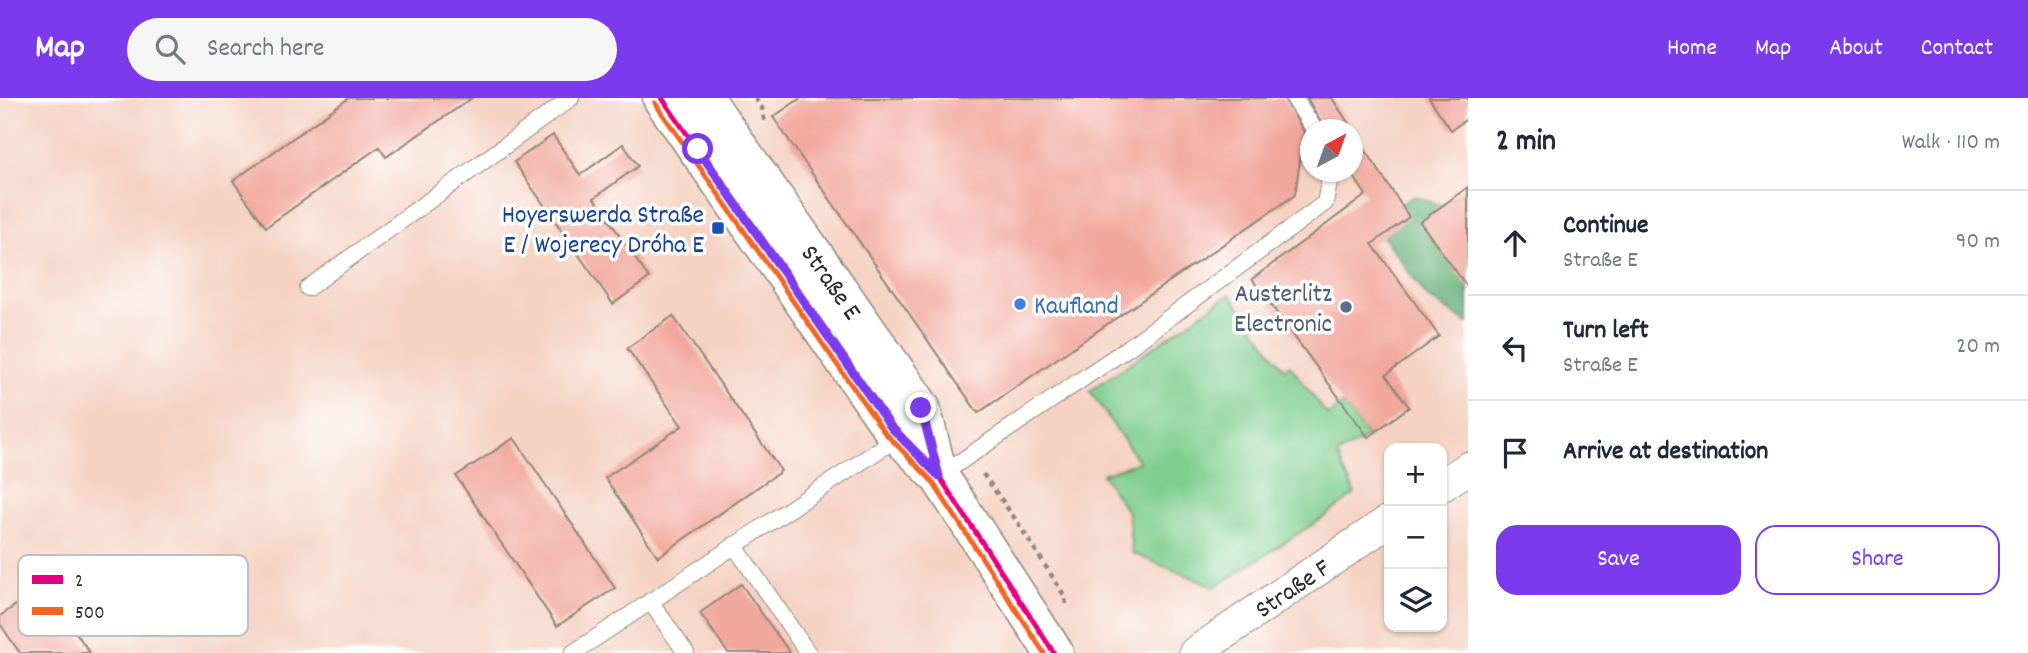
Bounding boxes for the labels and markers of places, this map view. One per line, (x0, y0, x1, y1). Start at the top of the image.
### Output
place label: Hoyerswerda Straße E / Wojerecy Dróha E (502, 198, 704, 265)
marker: Hoyerswerda Straße E / Wojerecy Dróha E (710, 220, 726, 236)
place label: Austerlitz Electronic (1234, 277, 1332, 344)
place label: Kaufland (1034, 289, 1119, 326)
marker: Kaufland (1012, 296, 1028, 312)
marker: Austerlitz Electronic (1338, 299, 1354, 315)

